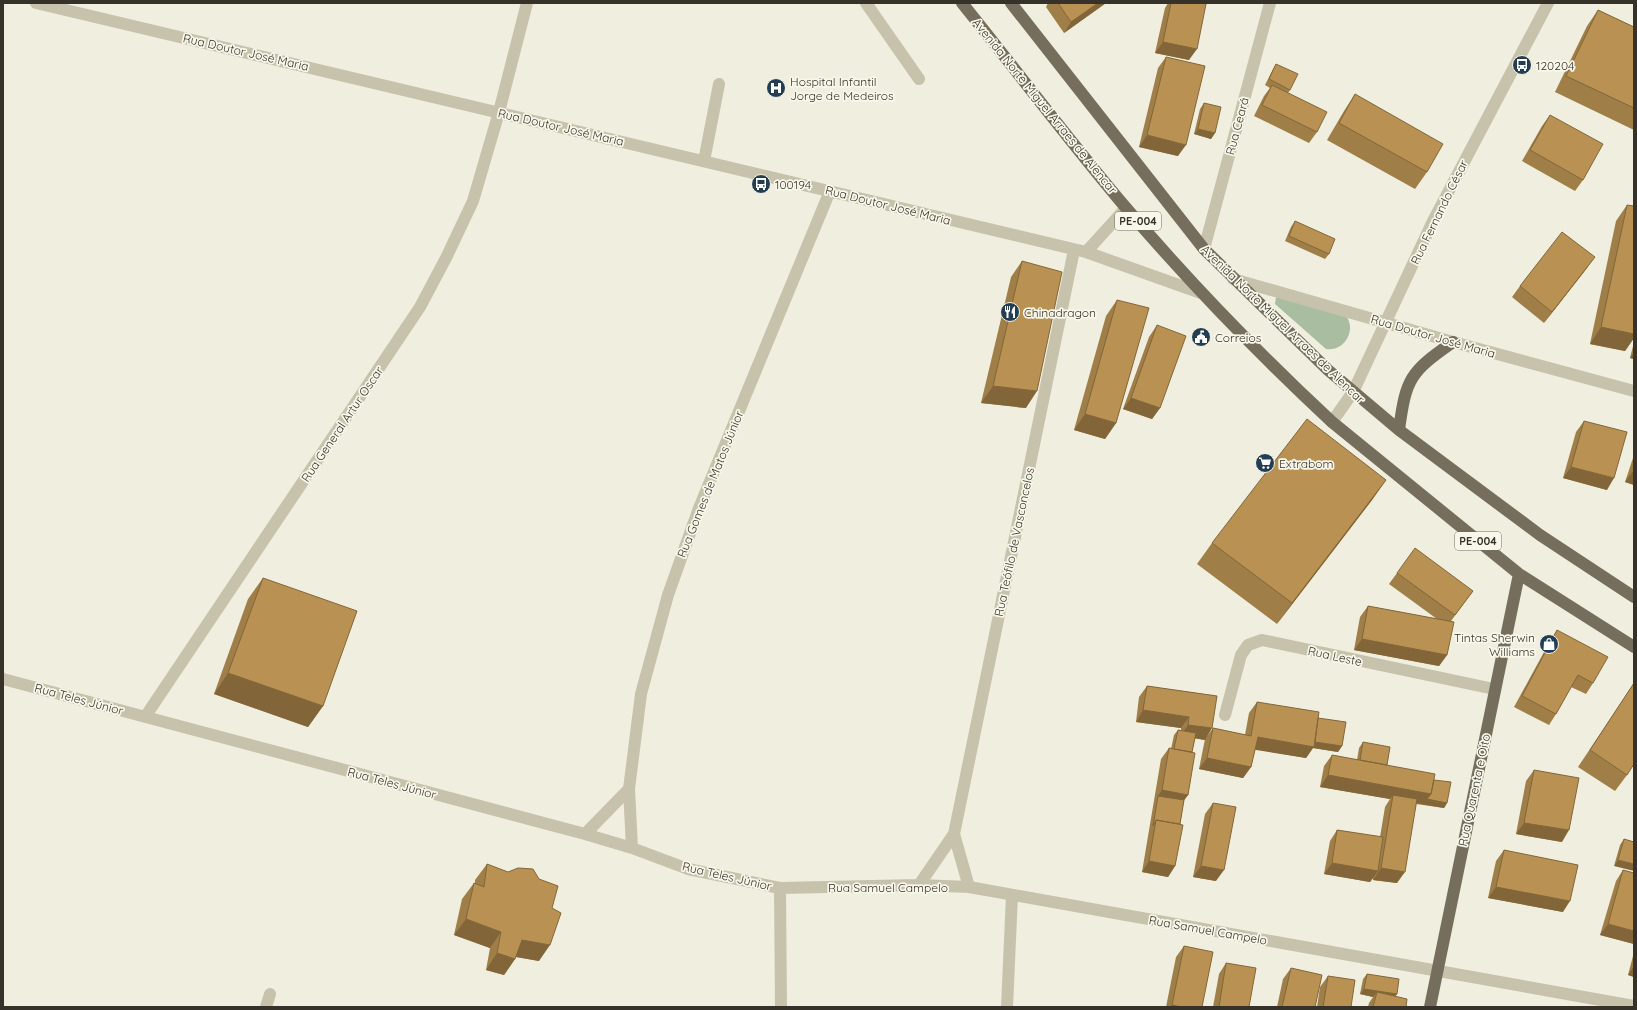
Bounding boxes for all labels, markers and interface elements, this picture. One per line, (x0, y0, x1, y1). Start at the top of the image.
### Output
street label: Avenida Norte Miguel Arraes de Alencar (970, 15, 1121, 197)
street label: Rua Doutor José Maria (182, 30, 310, 74)
bus stop icon: 120204 (1511, 54, 1533, 76)
place label: 120204 (1536, 58, 1574, 73)
place label: Hospital Infantil Jorge de Medeiros (790, 74, 894, 103)
hospital icon: Hospital Infantil Jorge de Medeiros (765, 77, 787, 99)
street label: Rua Ceará (1222, 96, 1252, 156)
street label: Rua Doutor José Maria (497, 105, 625, 149)
street label: Rua Fernando César (1407, 157, 1471, 267)
bus stop icon: 100194 (750, 173, 772, 195)
place label: 100194 (775, 177, 811, 192)
street label: Rua Doutor José Maria (824, 182, 952, 228)
road number: PE-004 (1115, 212, 1161, 230)
street label: Avenida Norte Miguel Arraes de Alencar (1198, 242, 1368, 407)
restaurant icon: Chinadragon (999, 301, 1021, 323)
place label: Chinadragon (1024, 305, 1096, 320)
street label: Rua Doutor José Maria (1369, 311, 1497, 361)
public building icon: Correios (1190, 326, 1212, 348)
place label: Correios (1215, 330, 1262, 345)
street label: Rua General Artur Oscar (298, 363, 386, 485)
street label: Rua Gomes de Matos Júnior (674, 408, 747, 560)
supermarket icon: Extrabom (1254, 452, 1276, 474)
place label: Extrabom (1279, 456, 1334, 471)
street label: Rua Teófilo de Vasconcelos (991, 466, 1037, 618)
road number: PE-004 (1455, 532, 1501, 550)
place label: Tintas Sherwin Williams (1454, 630, 1535, 659)
shop icon: Tintas Sherwin Williams (1538, 633, 1560, 655)
street label: Rua Leste (1307, 643, 1364, 669)
street label: Rua Teles Júnior (33, 680, 125, 718)
street label: Rua Quarenta e Oito (1455, 732, 1493, 848)
street label: Rua Teles Júnior (346, 764, 438, 802)
street label: Rua Teles Júnior (681, 858, 774, 894)
street label: Rua Samuel Campelo (828, 880, 948, 895)
street label: Rua Samuel Campelo (1148, 912, 1268, 948)

